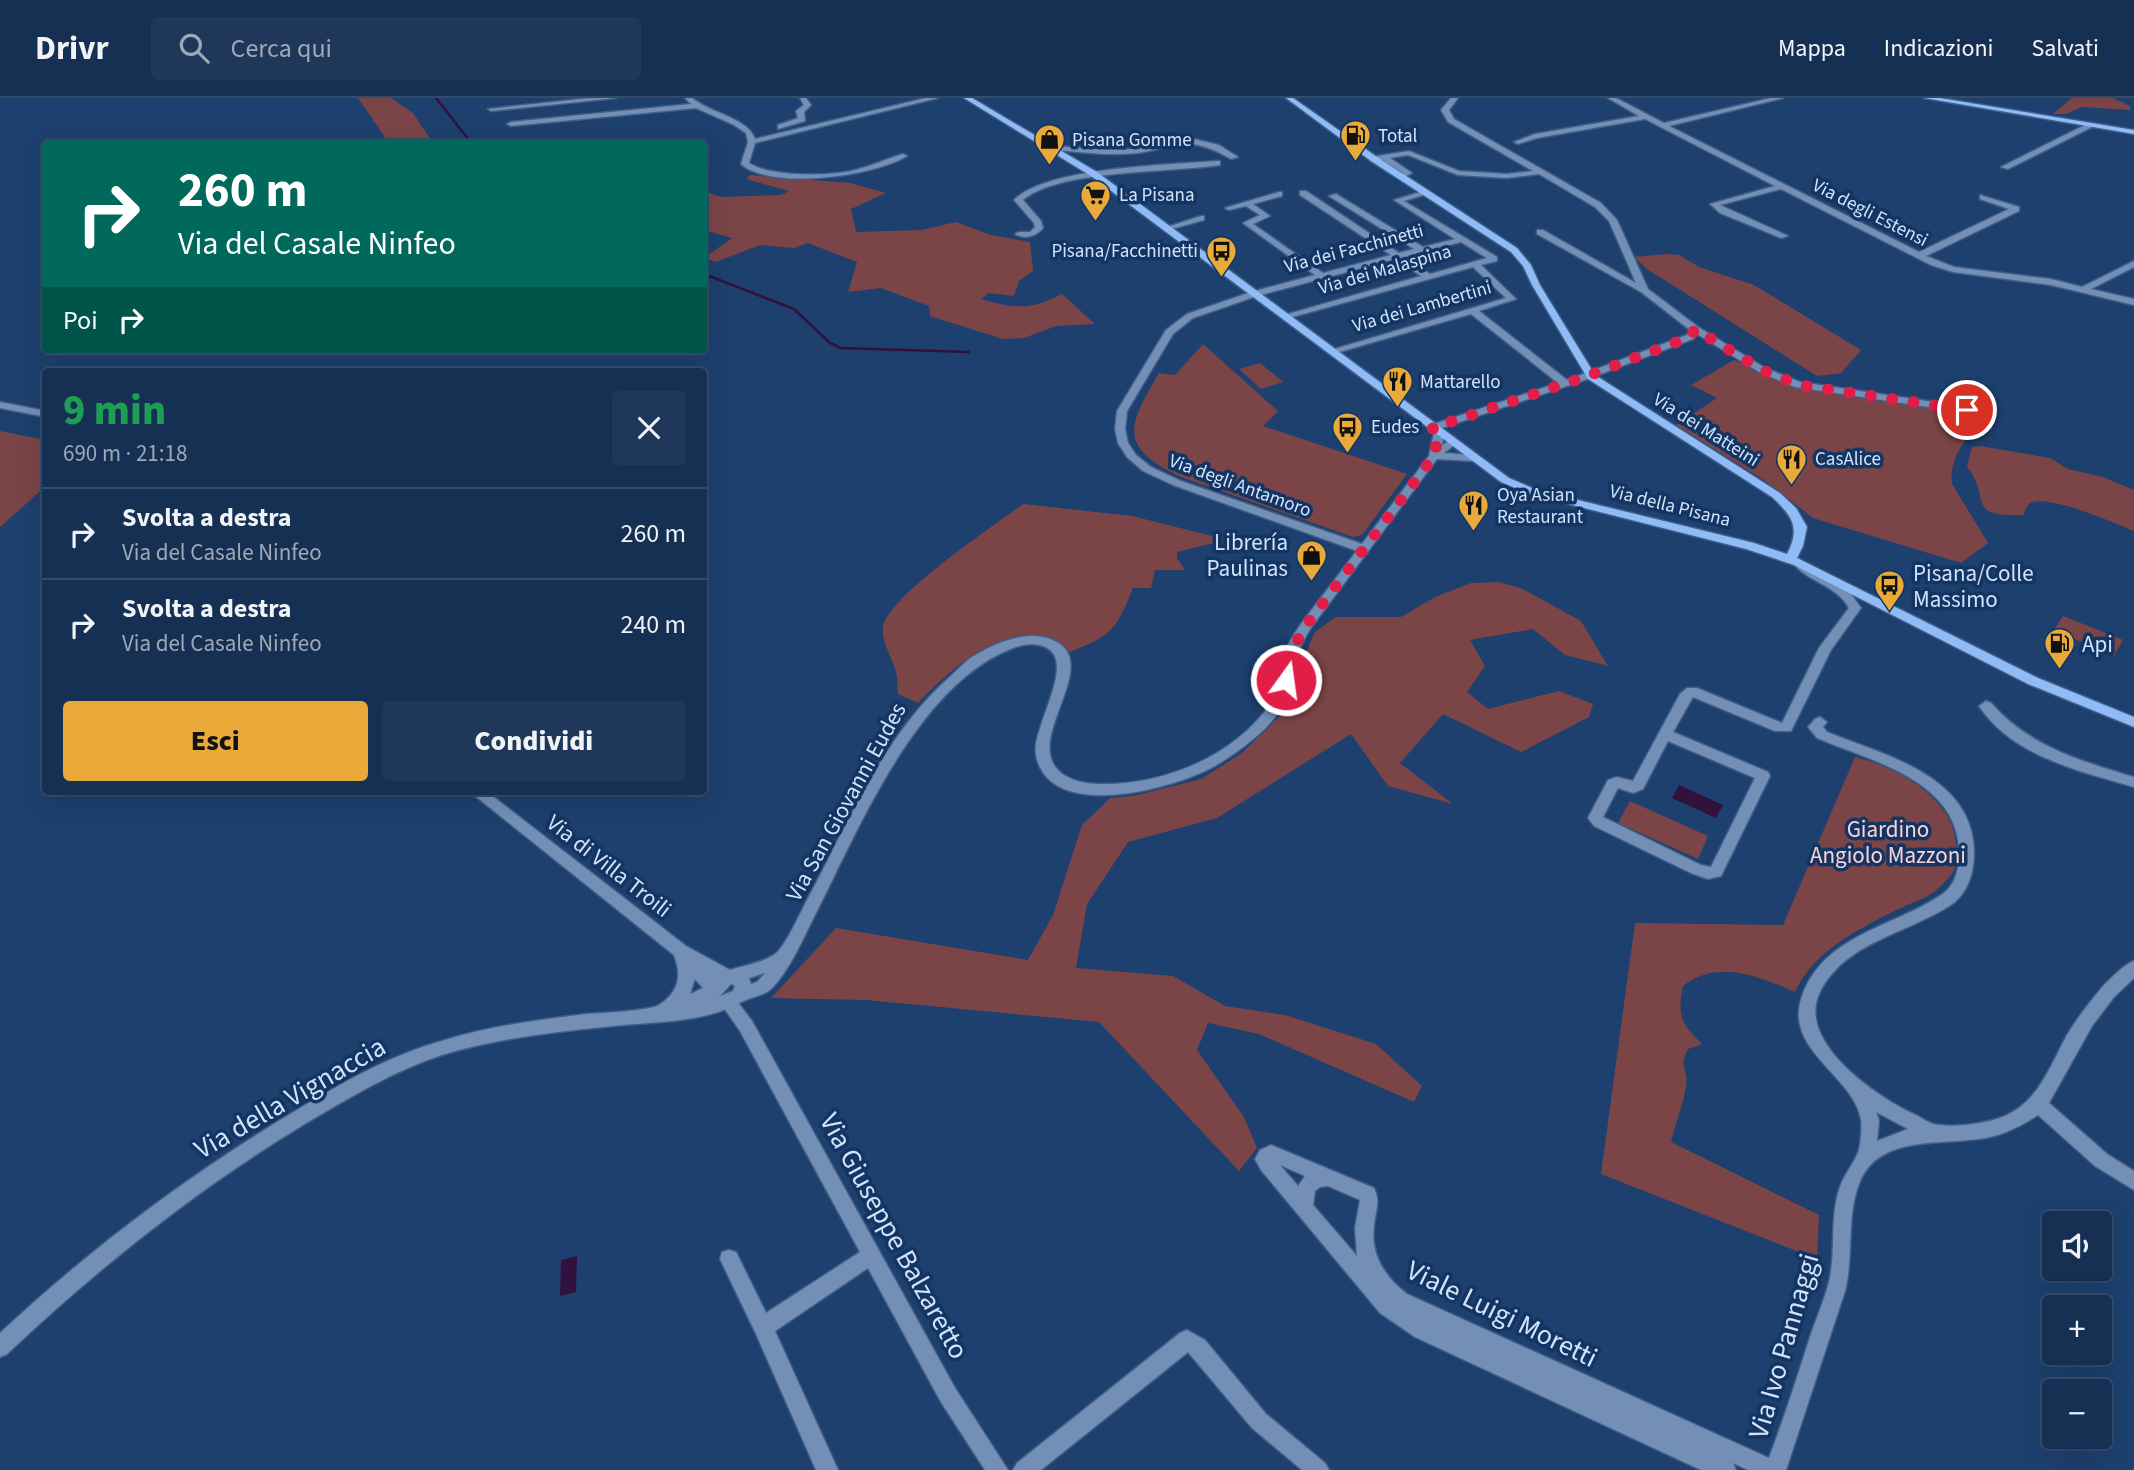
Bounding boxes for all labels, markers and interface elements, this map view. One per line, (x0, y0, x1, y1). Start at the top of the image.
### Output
search box (151, 17, 641, 80)
text: Drivr (35, 25, 109, 72)
icon: search (175, 29, 213, 67)
text: Cerca qui (231, 30, 332, 67)
text: Mappa (1778, 31, 1846, 66)
text: Indicazioni (1884, 31, 1993, 66)
text: Salvati (2031, 31, 2099, 66)
fuel station icon: Total (1338, 119, 1372, 163)
shop icon: Pisana Gomme (1032, 123, 1066, 167)
place label: Total (1378, 123, 1417, 150)
place label: Pisana Gomme (1072, 127, 1192, 154)
text: 260 m (178, 156, 307, 226)
icon: right (63, 168, 154, 259)
street label: Via degli Estensi (1807, 172, 1933, 254)
supermarket icon: La Pisana (1079, 178, 1113, 222)
place label: La Pisana (1119, 182, 1195, 209)
street label: Via dei Facchinetti (1281, 217, 1427, 281)
text: Via del Casale Ninfeo (178, 221, 456, 267)
bus stop icon: Pisana/Facchinetti (1204, 234, 1238, 278)
place label: Pisana/Facchinetti (1051, 238, 1198, 265)
street label: Via dei Malaspina (1315, 238, 1455, 302)
street label: Via dei Lambertini (1349, 274, 1495, 340)
icon: right (112, 301, 150, 339)
text: Poi (63, 302, 98, 339)
restaurant icon: Mattarello (1380, 365, 1414, 409)
place label: Mattarello (1420, 369, 1501, 396)
pin (1937, 380, 1997, 440)
text: 9 min (63, 381, 166, 441)
street label: Via dei Matteini (1648, 387, 1764, 473)
button: close (612, 391, 686, 465)
icon: arrive (1948, 391, 1986, 429)
bus stop icon: Eudes (1331, 410, 1365, 454)
place label: Eudes (1371, 414, 1419, 441)
text: 690 m · 21:18 (63, 437, 187, 470)
restaurant icon: CasAlice (1775, 442, 1809, 486)
place label: CasAlice (1815, 446, 1881, 473)
street label: Via degli Antamoro (1165, 448, 1315, 524)
street label: Via della Pisana (1607, 478, 1733, 534)
place label: Oya Asian Restaurant (1497, 482, 1584, 531)
restaurant icon: Oya Asian Restaurant (1457, 489, 1491, 533)
text: Svolta a destra (122, 499, 292, 536)
icon: right (63, 515, 101, 553)
text: 260 m (620, 515, 686, 552)
place label: Librería Paulinas (1207, 526, 1288, 585)
text: Via del Casale Ninfeo (122, 536, 322, 569)
shop icon: Librería Paulinas (1294, 538, 1328, 582)
place label: Pisana/Colle Massimo (1913, 557, 2034, 616)
bus stop icon: Pisana/Colle Massimo (1873, 569, 1907, 613)
text: Svolta a destra (122, 590, 292, 627)
icon: right (63, 606, 101, 644)
text: 240 m (620, 606, 686, 643)
text: Via del Casale Ninfeo (122, 627, 322, 660)
fuel station icon: Api (2042, 627, 2076, 671)
place label: Api (2082, 628, 2113, 661)
position arrow (1249, 643, 1323, 717)
street label: Via San Giovanni Eudes (778, 697, 914, 907)
button: Esci (63, 701, 368, 781)
button: Condividi (382, 701, 686, 781)
street label: Via di Villa Troili (539, 807, 679, 925)
park label: Giardino Angiolo Mazzoni (1810, 813, 1966, 872)
street label: Via della Vignaccia (187, 1027, 393, 1169)
street label: Via Giuseppe Balzaretto (810, 1106, 978, 1366)
map controls (2042, 1211, 2112, 1449)
button: sound (2042, 1211, 2112, 1281)
street label: Via Ivo Pannaggi (1738, 1249, 1830, 1443)
street label: Viale Luigi Moretti (1400, 1250, 1604, 1378)
button: + (2042, 1295, 2112, 1365)
button: − (2042, 1379, 2112, 1449)

